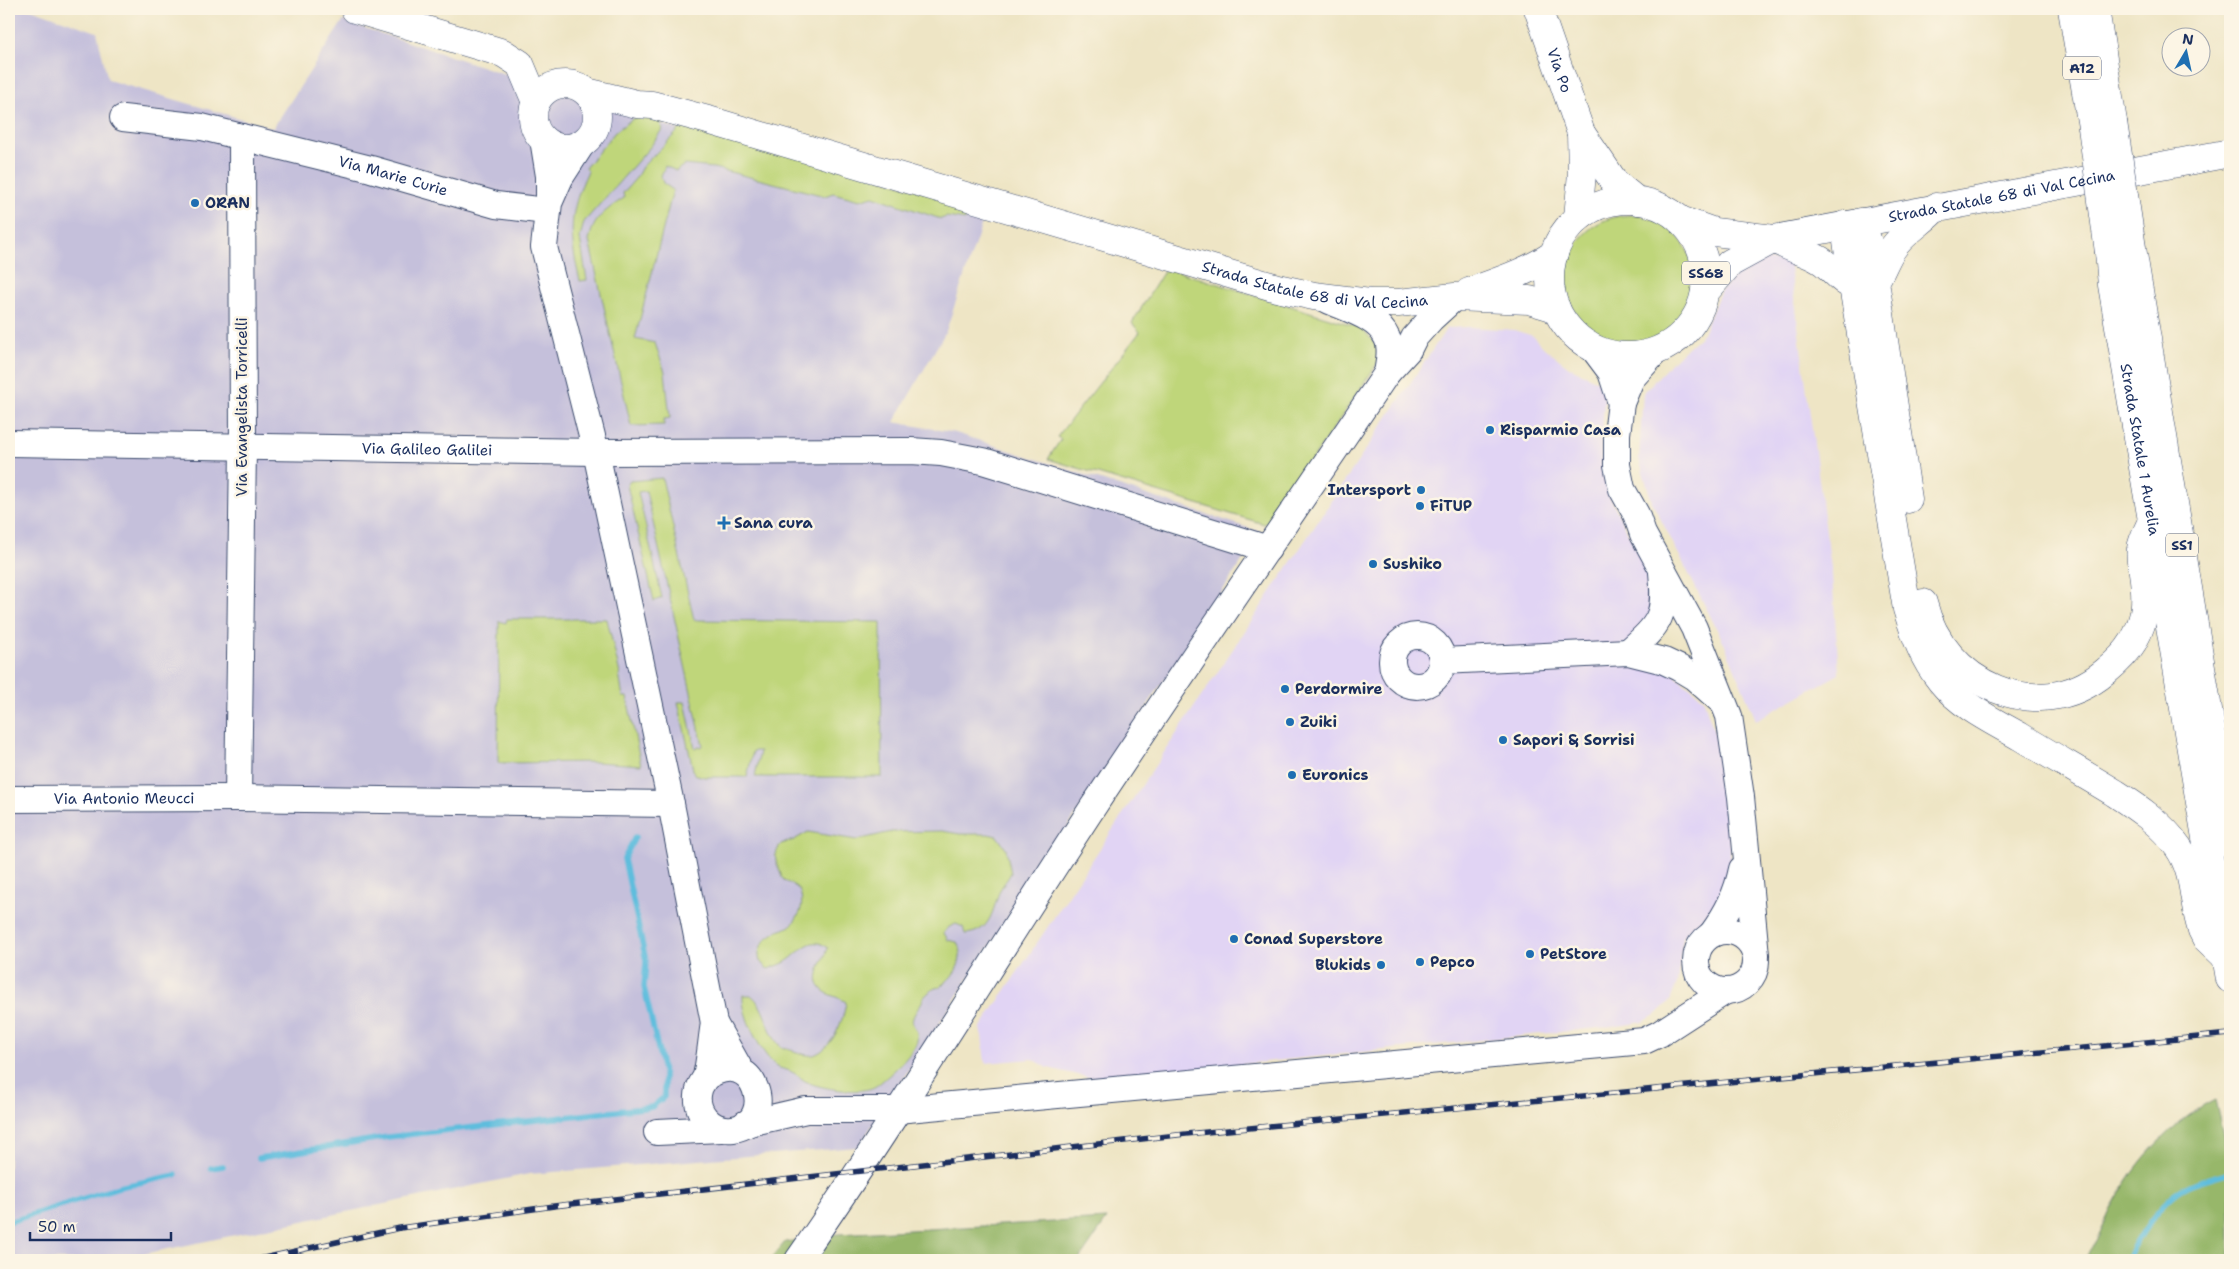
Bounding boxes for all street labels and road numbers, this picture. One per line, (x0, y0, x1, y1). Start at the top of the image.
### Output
street label: Via Po (1542, 45, 1576, 95)
road number: A12 (2063, 56, 2101, 80)
street label: Via Marie Curie (336, 151, 450, 201)
street label: Strada Statale 68 di Val Cecina (1887, 165, 2117, 227)
street label: Strada Statale 68 di Val Cecina (1200, 256, 1430, 313)
road number: SS68 (1682, 262, 1730, 284)
street label: Via Evangelista Torricelli (232, 317, 252, 497)
street label: Strada Statale 1 Aurelia (2116, 362, 2165, 538)
street label: Via Galileo Galilei (361, 438, 493, 460)
road number: SS1 (2166, 534, 2198, 556)
street label: Via Antonio Meucci (54, 788, 194, 809)

